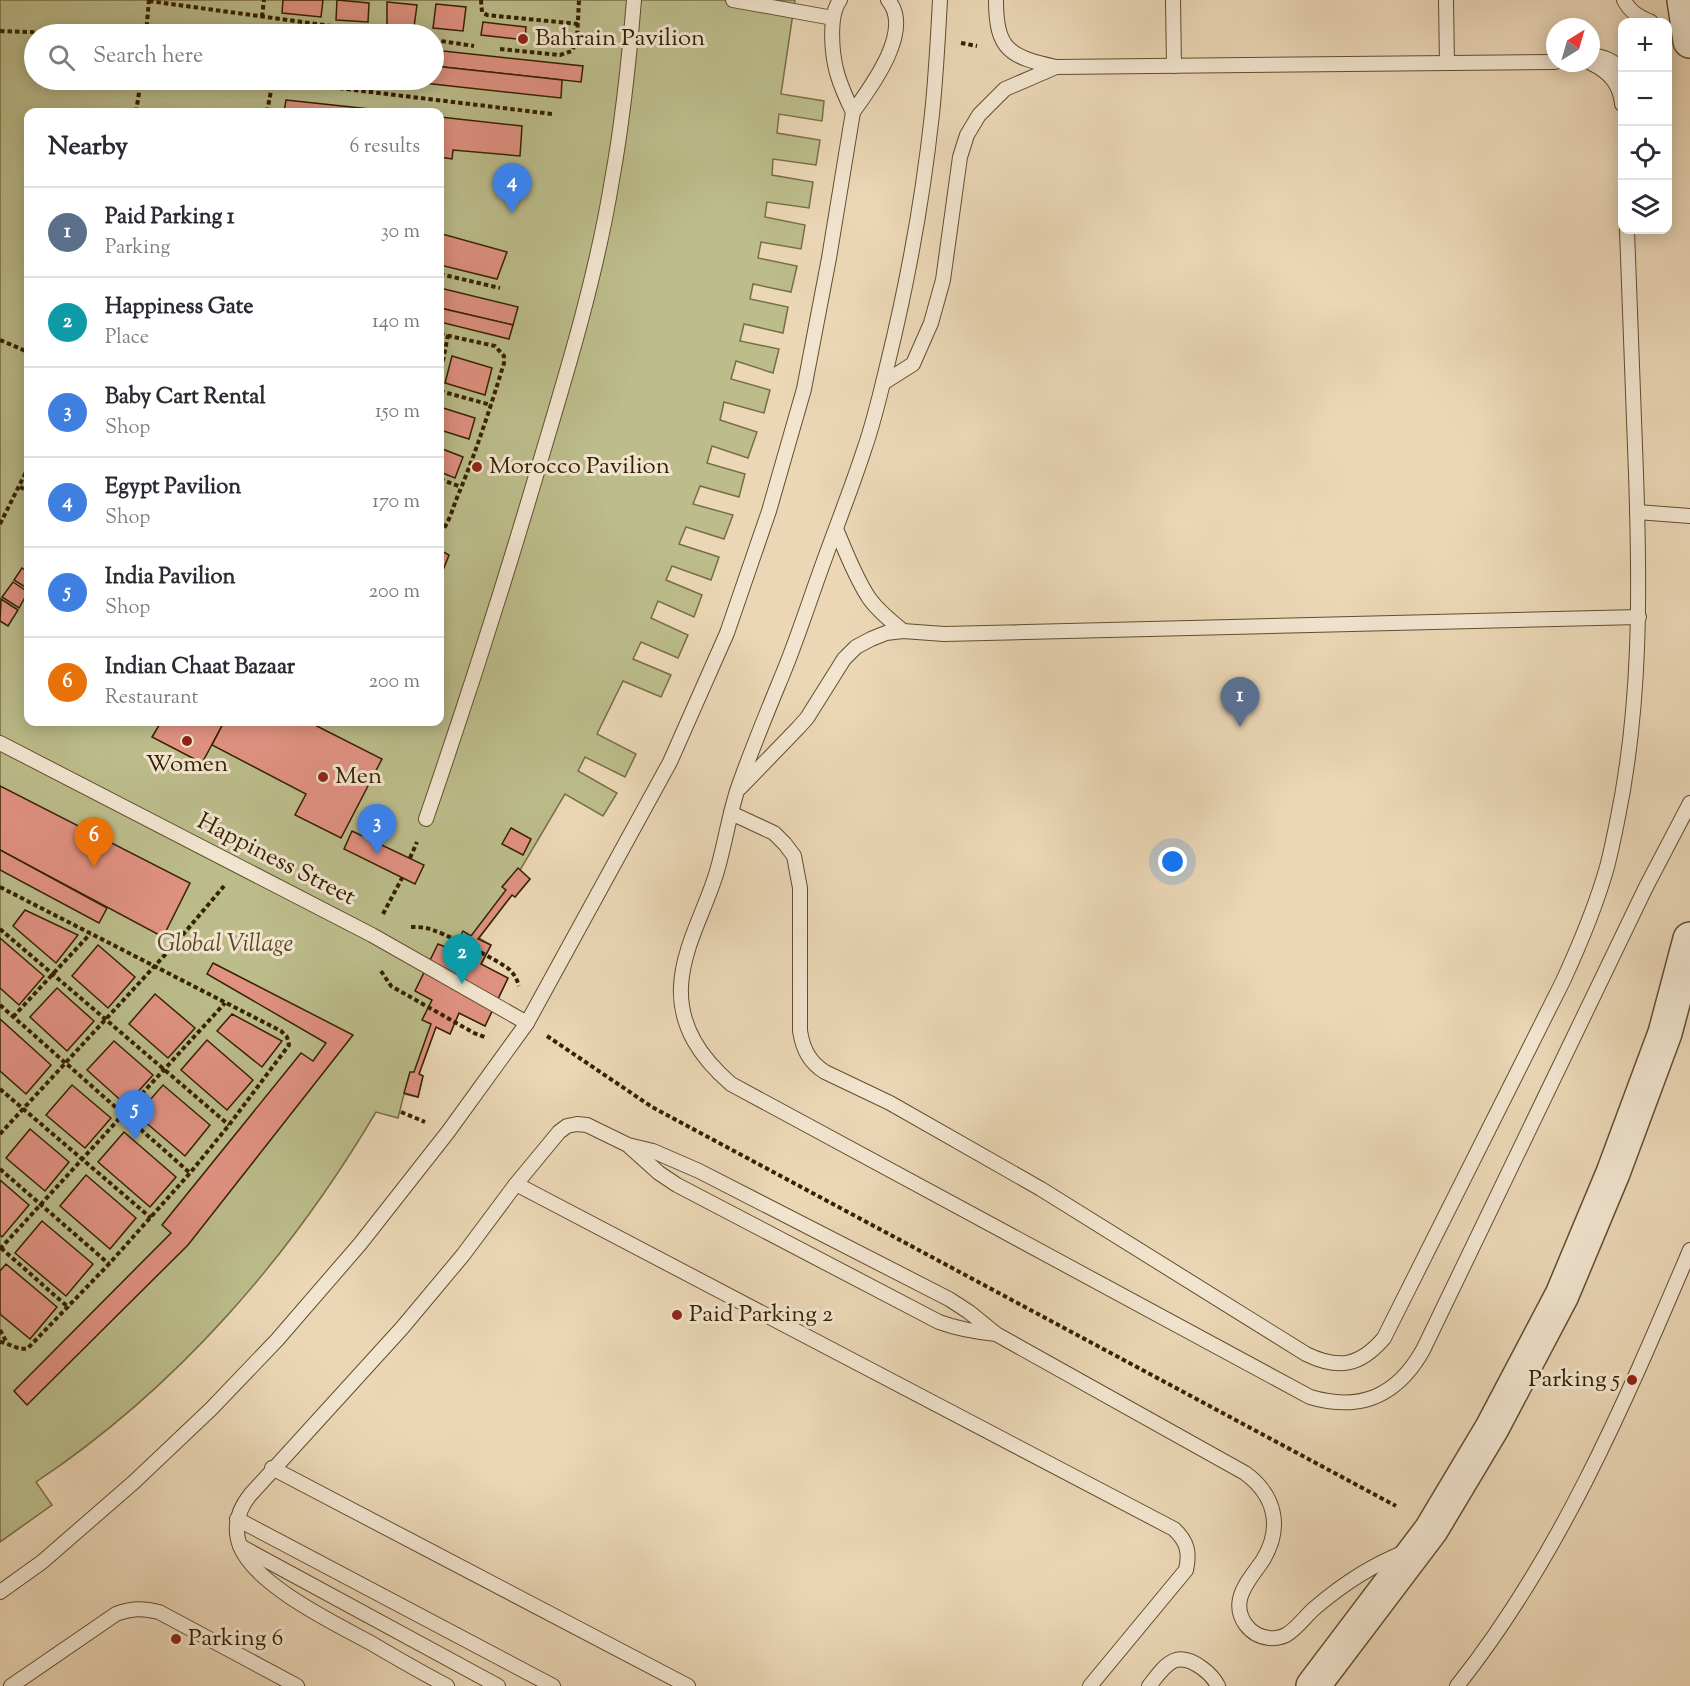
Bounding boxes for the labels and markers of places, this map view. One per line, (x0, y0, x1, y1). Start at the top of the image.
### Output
place label: Bahrain Pavilion (535, 22, 705, 56)
marker: Bahrain Pavilion (516, 32, 530, 46)
pin: 4 (492, 164, 532, 213)
place label: Morocco Pavilion (489, 450, 670, 484)
marker: Morocco Pavilion (470, 460, 484, 474)
pin: 1 (1220, 678, 1260, 727)
marker: Women (180, 734, 194, 748)
place label: Women (146, 748, 228, 782)
place label: Men (335, 760, 382, 794)
marker: Men (316, 770, 330, 784)
pin: 3 (358, 804, 397, 854)
pin: 6 (74, 818, 113, 867)
pin: 2 (442, 934, 482, 984)
pin: 5 (116, 1090, 154, 1140)
place label: Paid Parking 2 (689, 1298, 833, 1332)
marker: Paid Parking 2 (670, 1308, 684, 1322)
place label: Parking 5 (1528, 1363, 1620, 1397)
marker: Parking 5 (1625, 1373, 1639, 1387)
place label: Parking 6 (188, 1622, 283, 1656)
marker: Parking 6 (169, 1632, 183, 1646)

